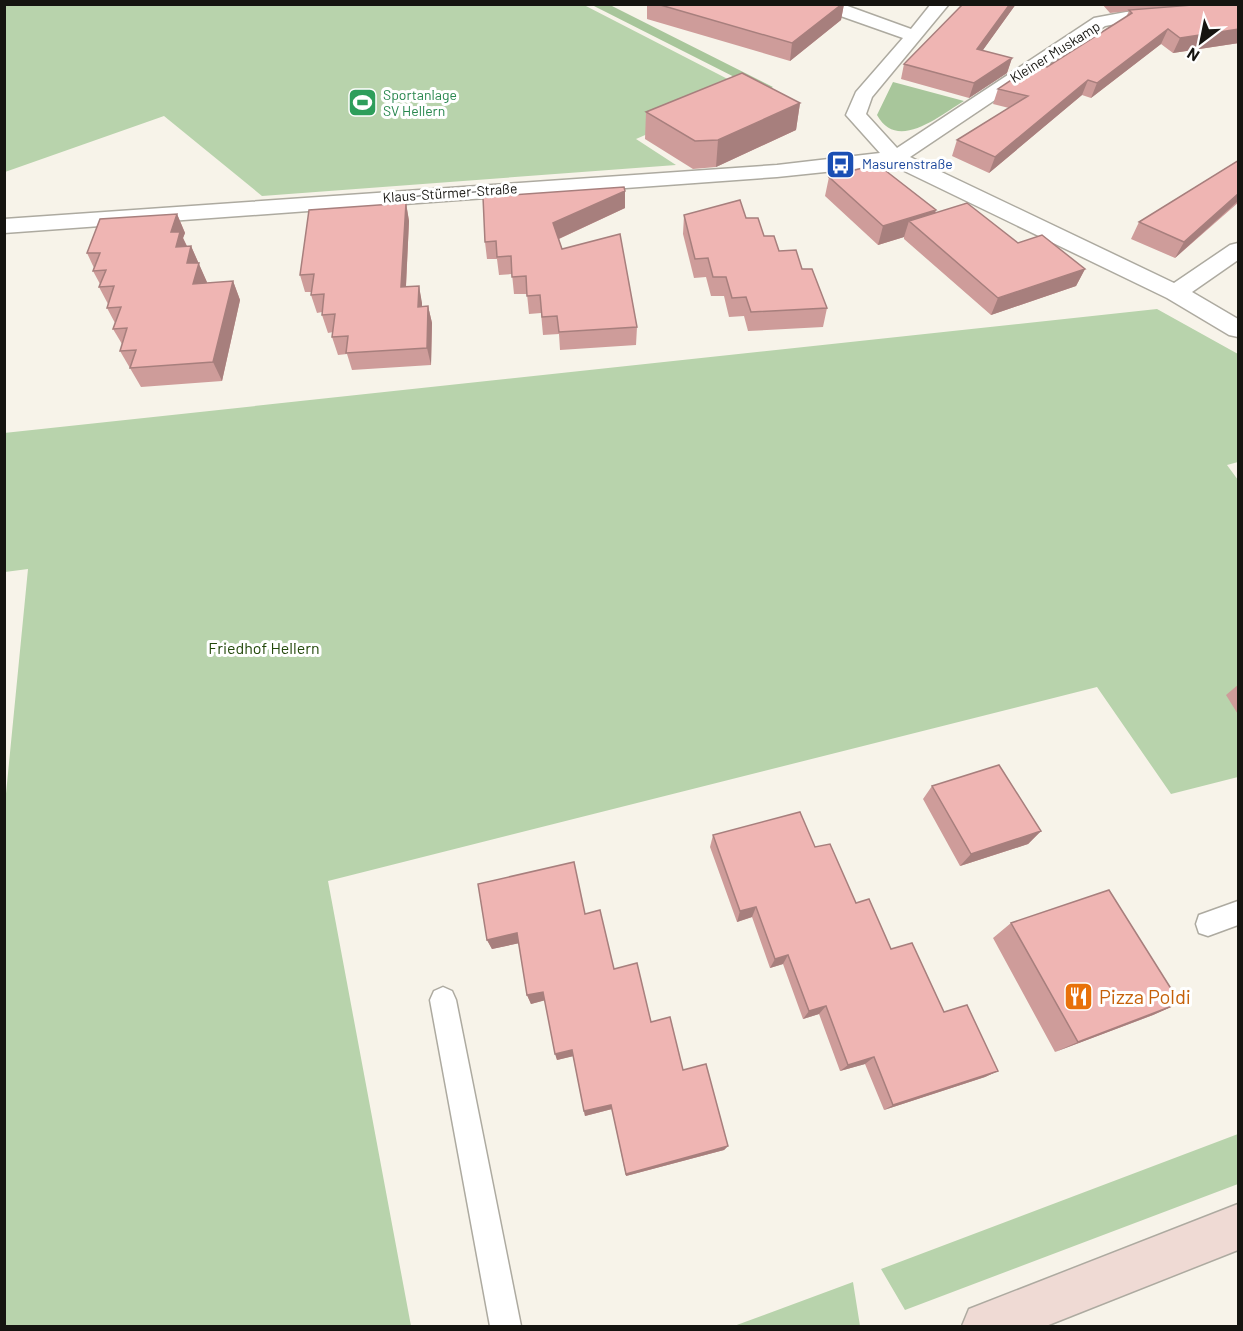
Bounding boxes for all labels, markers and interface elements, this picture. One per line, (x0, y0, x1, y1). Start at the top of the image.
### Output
north arrow (1171, 12, 1231, 72)
street label: Kleiner Muskamp (1006, 17, 1103, 86)
text: N (1183, 44, 1202, 66)
place label: Sportanlage SV Hellern (383, 86, 457, 119)
sports icon: Sportanlage SV Hellern (346, 87, 378, 119)
bus stop icon: Masurenstraße (825, 148, 857, 180)
place label: Masurenstraße (862, 155, 953, 172)
street label: Klaus-Stürmer-Straße (382, 179, 518, 206)
park label: Friedhof Hellern (208, 638, 320, 657)
restaurant icon: Pizza Poldi (1062, 981, 1094, 1013)
place label: Pizza Poldi (1099, 984, 1191, 1008)

